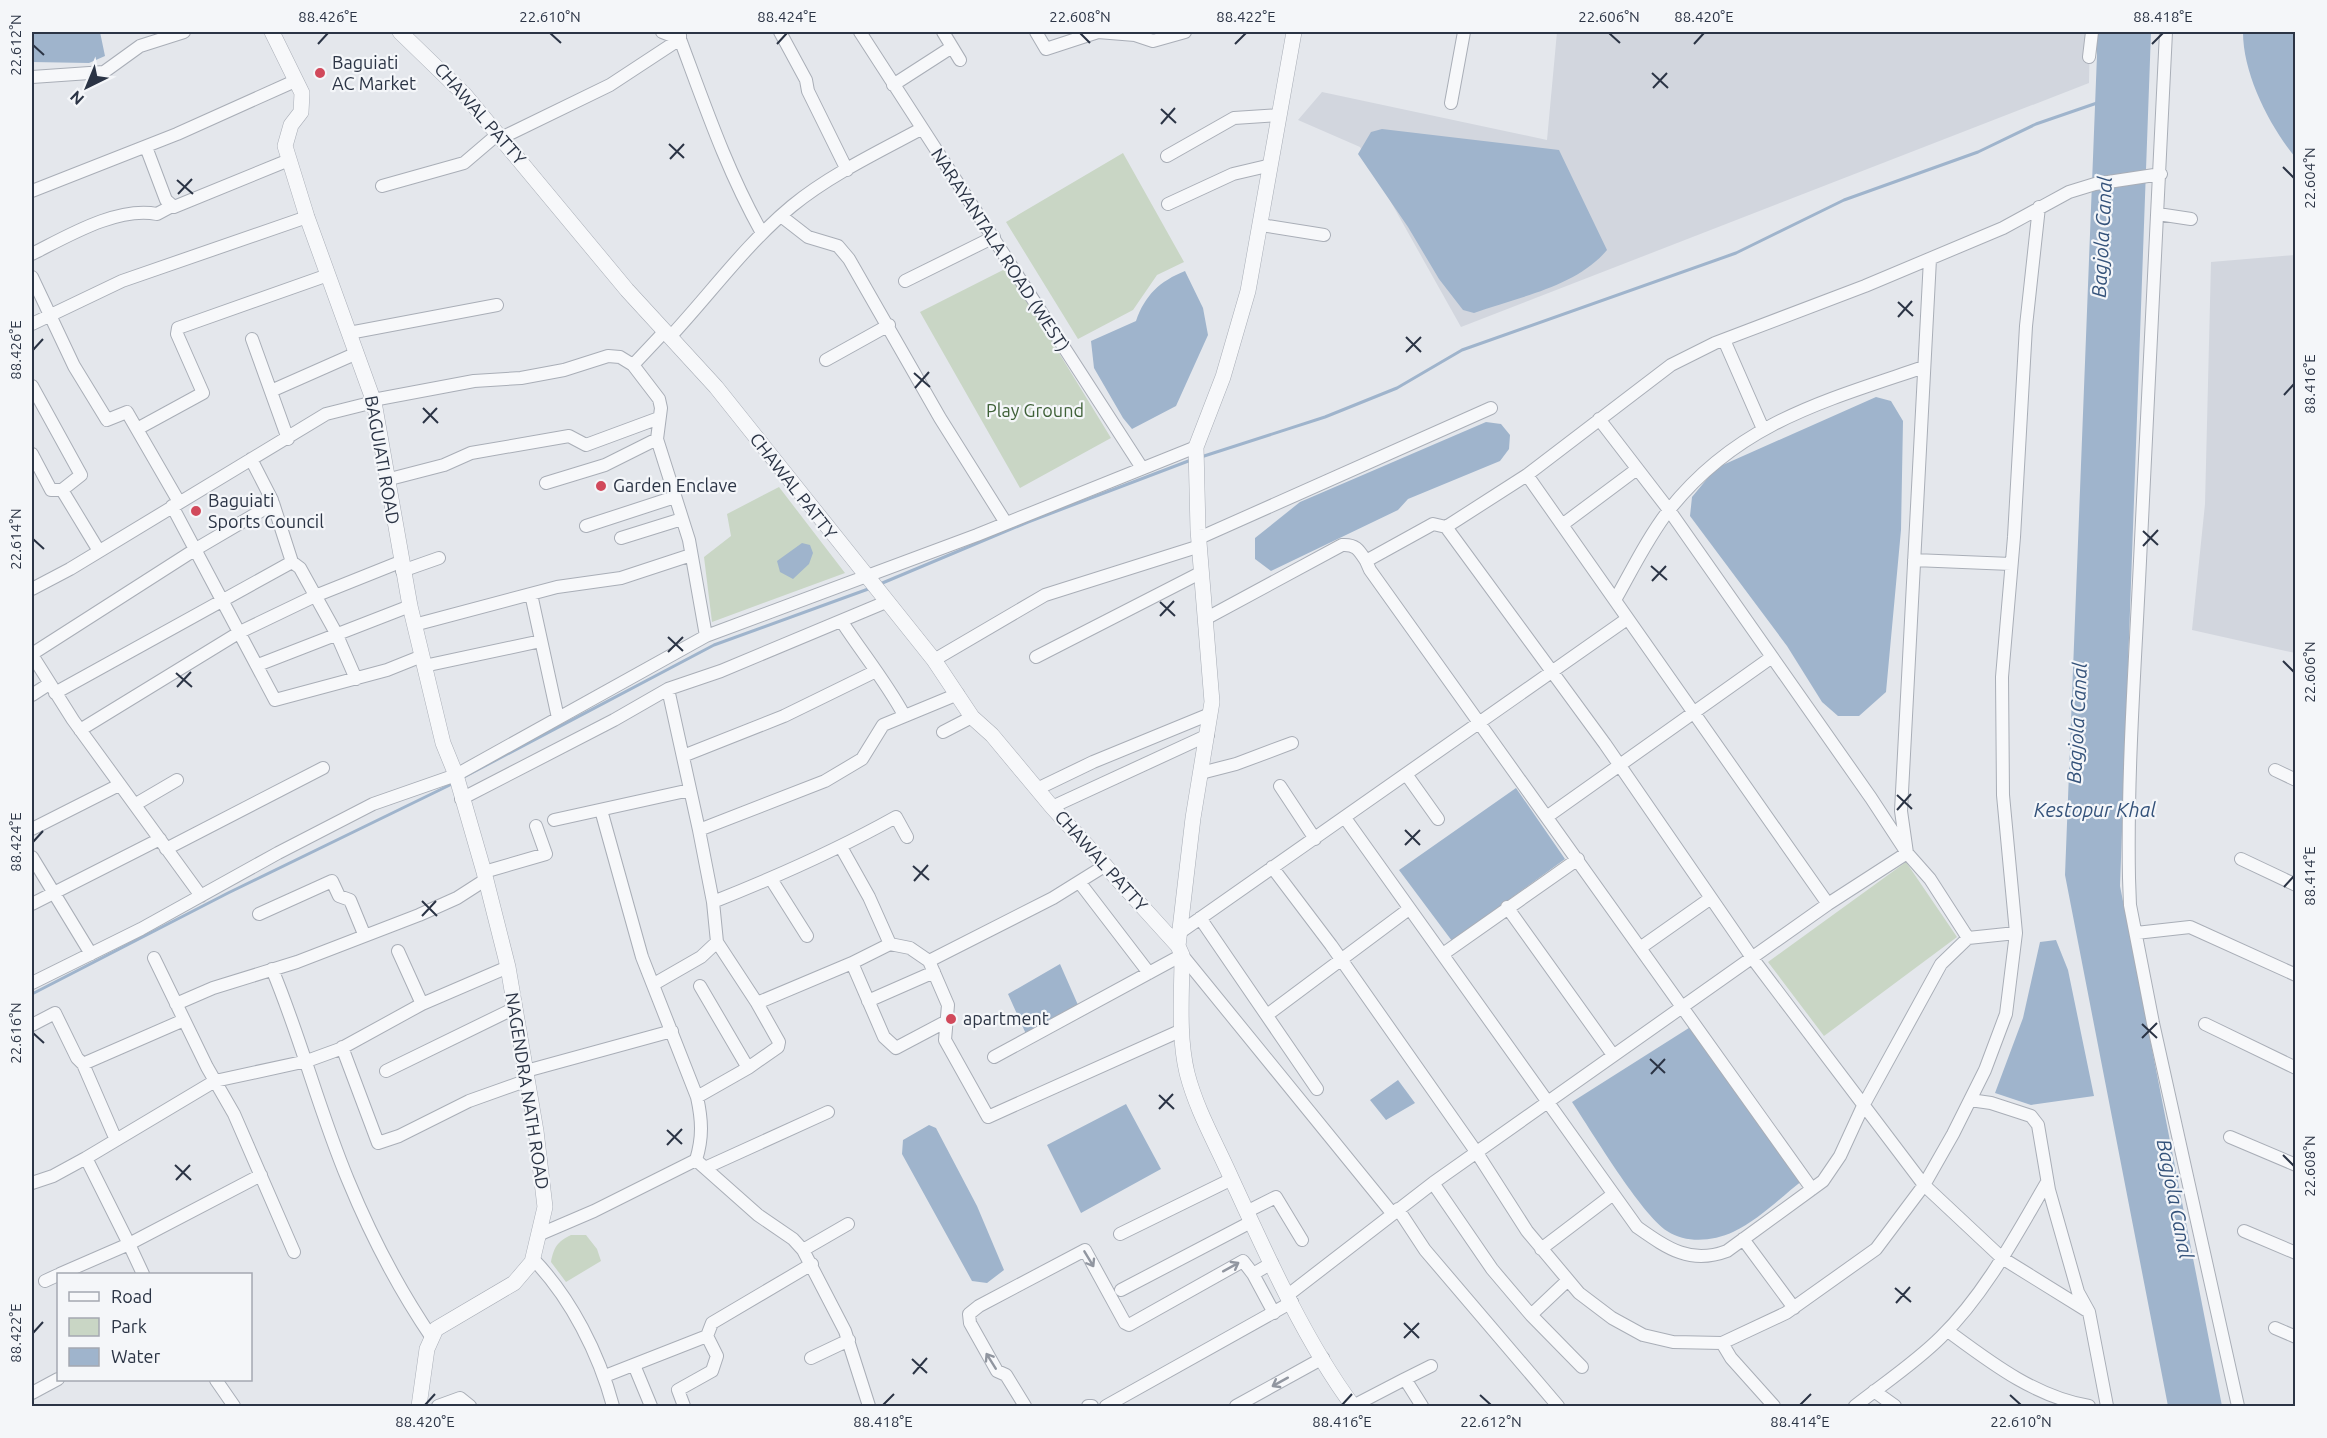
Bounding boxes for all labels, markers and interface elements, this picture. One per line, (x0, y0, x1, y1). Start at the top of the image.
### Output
text: 88.426°E (298, 8, 358, 25)
text: 22.610°N (519, 8, 581, 25)
text: 88.424°E (757, 8, 817, 25)
text: 22.608°N (1049, 8, 1111, 25)
text: 88.422°E (1216, 8, 1276, 25)
text: 22.606°N (1578, 8, 1640, 25)
text: 88.420°E (1674, 8, 1734, 25)
text: 88.418°E (2133, 8, 2193, 25)
text: 22.612°N (7, 14, 24, 76)
place label: Baguiati AC Market (332, 52, 416, 93)
north arrow (57, 57, 117, 117)
street label: CHAWAL PATTY (431, 58, 531, 169)
marker: Baguiati AC Market (313, 66, 327, 80)
text: N (66, 87, 87, 109)
street label: NARAYANTALA ROAD (WEST) (927, 144, 1074, 355)
text: 22.604°N (2301, 147, 2318, 209)
water label: Bagjola Canal (2087, 175, 2116, 298)
text: 88.426°E (7, 320, 24, 380)
text: 88.416°E (2301, 354, 2318, 414)
street label: BAGUIATI ROAD (362, 394, 404, 526)
park label: Play Ground (986, 400, 1084, 420)
street label: CHAWAL PATTY (746, 429, 842, 543)
place label: Garden Enclave (613, 475, 737, 495)
marker: Garden Enclave (594, 479, 608, 493)
place label: Baguiati Sports Council (208, 490, 324, 531)
marker: Baguiati Sports Council (189, 504, 203, 518)
text: 22.614°N (7, 508, 24, 570)
text: 22.606°N (2301, 641, 2318, 703)
water label: Bagjola Canal (2062, 661, 2091, 784)
water label: Kestopur Khal (2034, 798, 2157, 821)
street label: CHAWAL PATTY (1051, 806, 1153, 915)
text: 88.424°E (7, 812, 24, 872)
text: 88.414°E (2301, 846, 2318, 906)
street label: NAGENDRA NATH ROAD (503, 991, 553, 1191)
text: 22.616°N (7, 1002, 24, 1064)
place label: apartment (963, 1008, 1049, 1028)
marker: apartment (944, 1012, 958, 1026)
text: 22.608°N (2301, 1135, 2318, 1197)
water label: Bagjola Canal (2153, 1137, 2198, 1261)
one-way arrow (1084, 1250, 1096, 1267)
one-way arrow (1222, 1261, 1239, 1273)
legend (57, 1273, 252, 1381)
text: Road (111, 1286, 153, 1306)
text: 88.422°E (7, 1303, 24, 1363)
text: Park (111, 1316, 147, 1336)
text: Water (111, 1346, 161, 1366)
one-way arrow (984, 1353, 996, 1370)
one-way arrow (1271, 1377, 1289, 1388)
text: 88.420°E (395, 1413, 455, 1430)
text: 88.418°E (853, 1413, 913, 1430)
text: 88.416°E (1312, 1413, 1372, 1430)
text: 22.612°N (1460, 1413, 1522, 1430)
text: 88.414°E (1770, 1413, 1830, 1430)
text: 22.610°N (1990, 1413, 2052, 1430)

